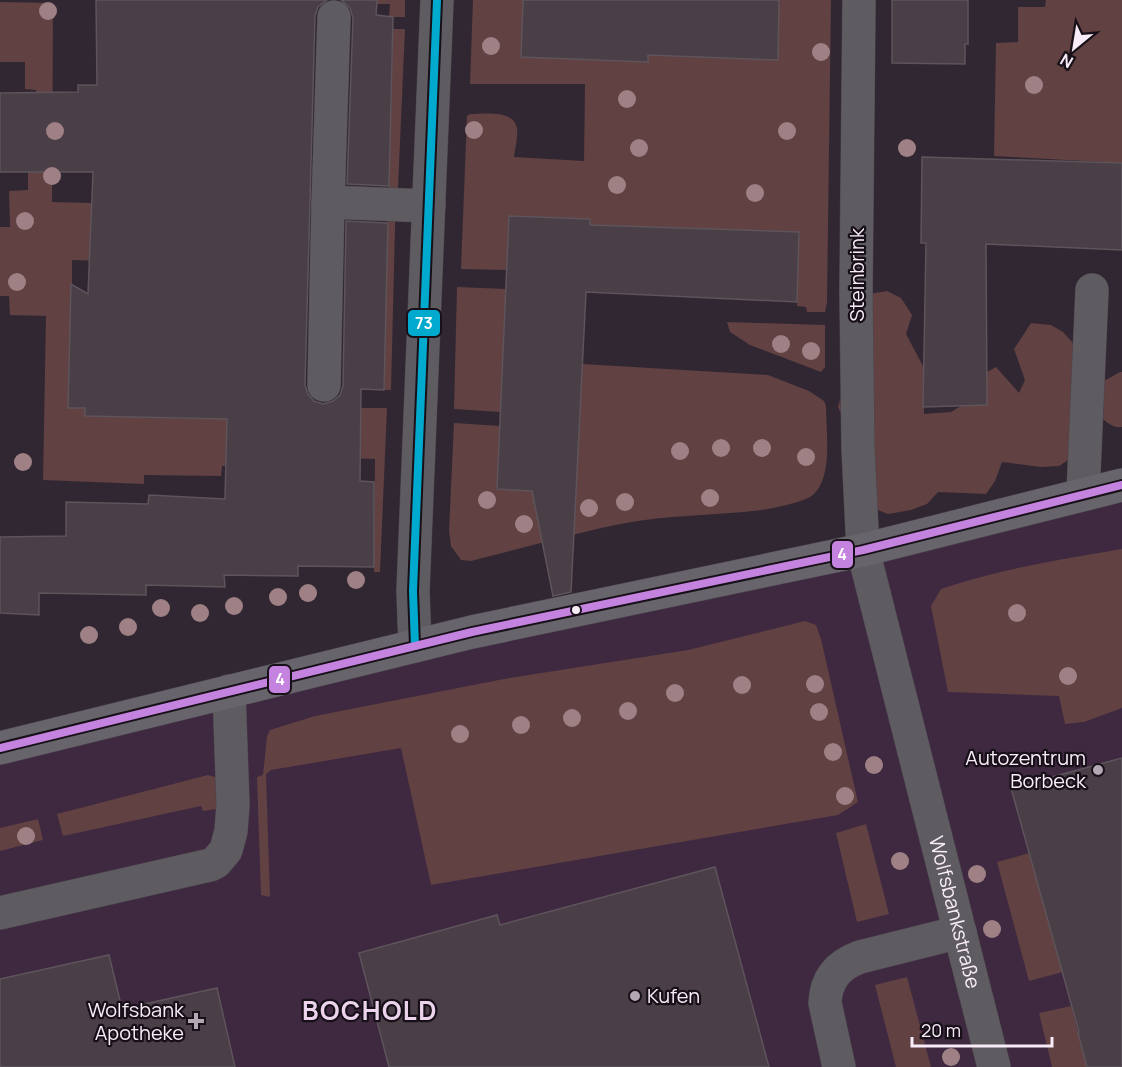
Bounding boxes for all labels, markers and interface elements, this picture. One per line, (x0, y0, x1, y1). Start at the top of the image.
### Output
north arrow (1044, 18, 1104, 78)
text: N (1056, 49, 1077, 73)
street label: Steinbrink (843, 227, 870, 322)
line badge: 73 (407, 309, 441, 337)
text: 73 (415, 312, 433, 334)
line badge: 4 (831, 540, 854, 569)
text: 4 (837, 543, 847, 565)
unlabelled marker (570, 604, 582, 616)
line badge: 4 (268, 665, 291, 694)
text: 4 (275, 668, 285, 690)
place label: Autozentrum Borbeck (965, 744, 1087, 794)
marker: Autozentrum Borbeck (1091, 763, 1105, 777)
street label: Wolfsbankstraße (923, 833, 988, 991)
place label: Kufen (647, 982, 700, 1009)
marker: Kufen (628, 989, 642, 1003)
district label: BOCHOLD (302, 992, 438, 1028)
place label: Wolfsbank Apotheke (88, 996, 185, 1046)
scale bar (912, 1010, 1052, 1048)
marker: Wolfsbank Apotheke (189, 1014, 203, 1028)
text: 20 m (921, 1018, 961, 1042)

